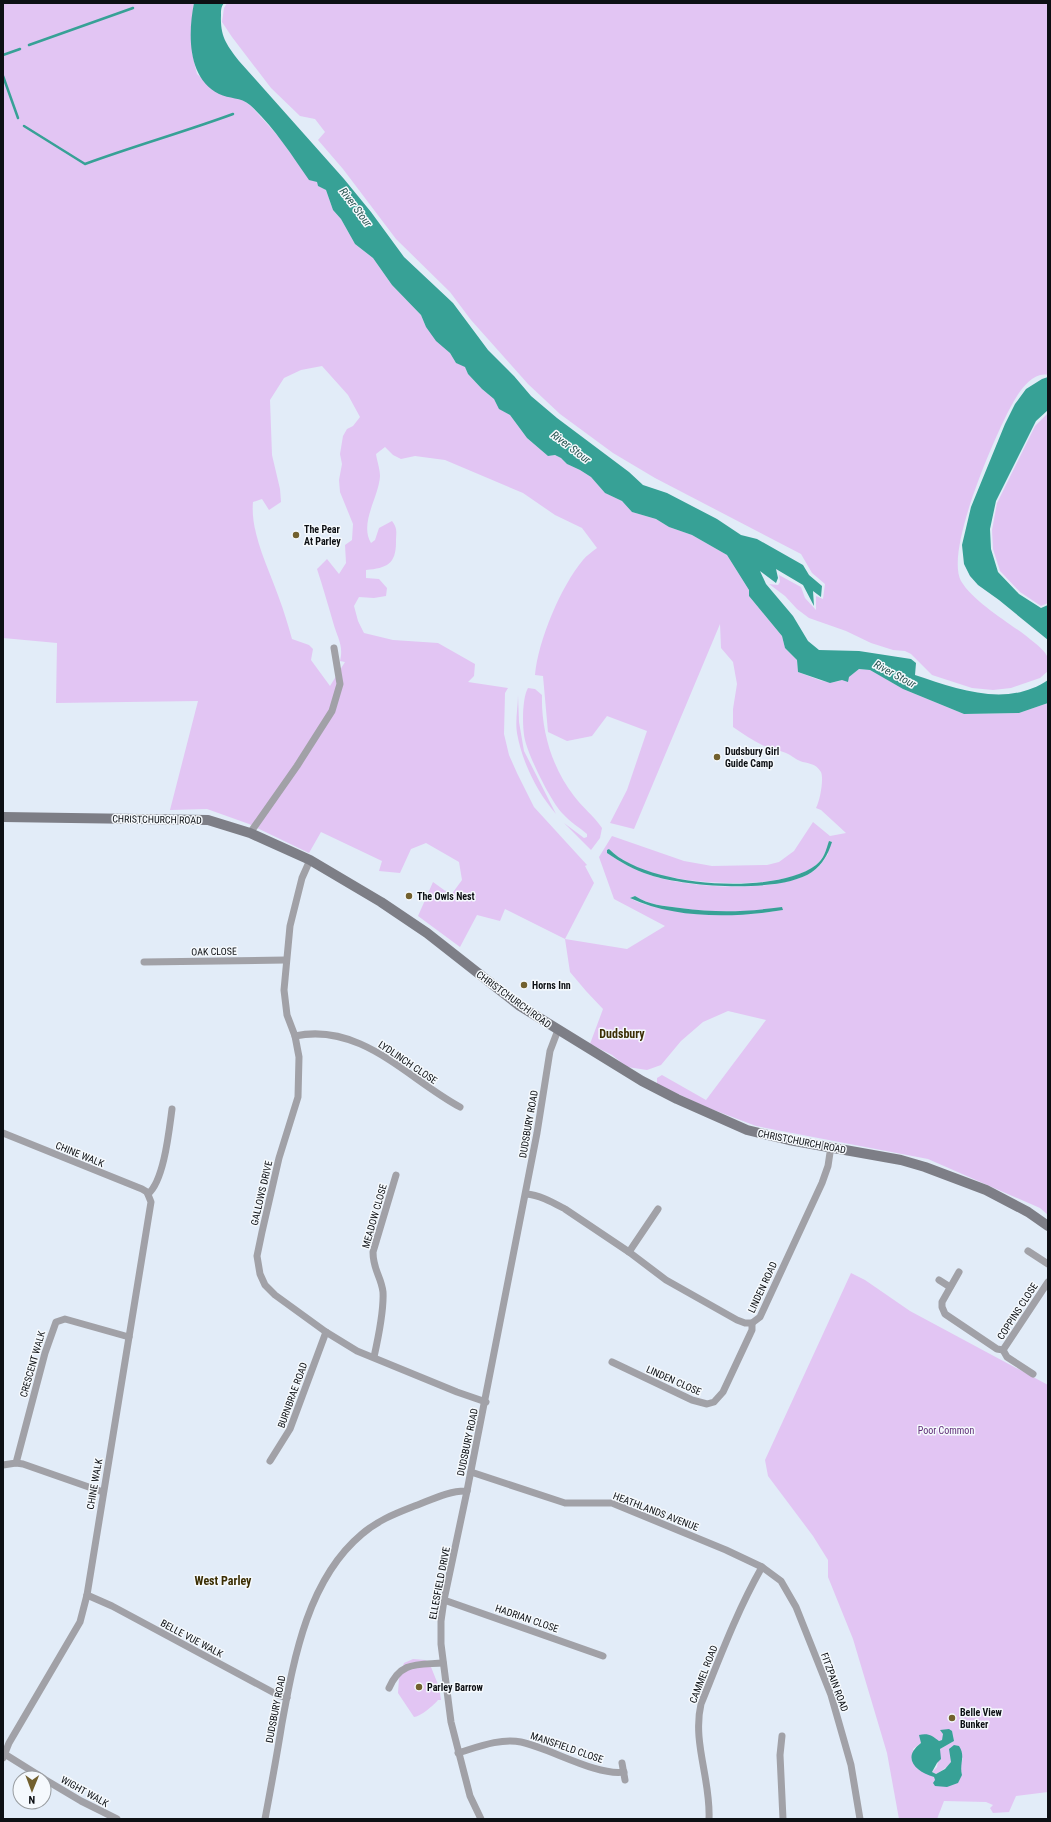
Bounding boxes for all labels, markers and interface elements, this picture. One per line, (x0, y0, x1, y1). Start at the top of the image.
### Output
water label: River Stour (337, 185, 375, 230)
water label: River Stour (549, 428, 593, 467)
place label: The Pear At Parley (304, 524, 341, 547)
marker: The Pear At Parley (291, 530, 301, 540)
water label: River Stour (872, 658, 919, 691)
place label: Dudsbury Girl Guide Camp (725, 746, 779, 769)
marker: Dudsbury Girl Guide Camp (712, 752, 722, 762)
street label: CHRISTCHURCH ROAD (112, 813, 202, 826)
marker: The Owls Nest (404, 891, 414, 901)
place label: The Owls Nest (417, 891, 475, 902)
street label: OAK CLOSE (191, 946, 237, 957)
street label: CHRISTCHURCH ROAD (474, 969, 553, 1030)
marker: Horns Inn (519, 980, 529, 990)
place label: Horns Inn (532, 980, 571, 991)
district label: Dudsbury (599, 1027, 645, 1041)
street label: LYDLINCH CLOSE (376, 1039, 439, 1086)
street label: DUDSBURY ROAD (517, 1089, 540, 1159)
street label: CHRISTCHURCH ROAD (757, 1128, 847, 1155)
street label: CHINE WALK (54, 1140, 106, 1169)
street label: GALLOWS DRIVE (249, 1160, 274, 1227)
street label: MEADOW CLOSE (360, 1183, 389, 1249)
street label: LINDEN ROAD (746, 1260, 779, 1315)
street label: COPPINS CLOSE (995, 1281, 1040, 1342)
street label: CRESCENT WALK (18, 1329, 47, 1399)
street label: BURNBRAE ROAD (275, 1361, 310, 1430)
street label: LINDEN CLOSE (645, 1363, 703, 1397)
street label: DUDSBURY ROAD (455, 1407, 480, 1477)
park label: Poor Common (918, 1425, 974, 1436)
street label: CHINE WALK (85, 1457, 104, 1510)
street label: HEATHLANDS AVENUE (612, 1490, 700, 1533)
street label: ELLESFIELD DRIVE (427, 1546, 452, 1620)
district label: West Parley (195, 1574, 252, 1588)
street label: HADRIAN CLOSE (494, 1602, 560, 1634)
street label: BELLE VUE WALK (159, 1617, 225, 1660)
street label: CAMMEL ROAD (687, 1643, 720, 1705)
street label: FITZPAIN ROAD (819, 1651, 850, 1713)
street label: DUDSBURY ROAD (264, 1674, 287, 1744)
marker: Parley Barrow (414, 1682, 424, 1692)
place label: Parley Barrow (427, 1682, 483, 1693)
place label: Belle View Bunker (960, 1707, 1003, 1730)
marker: Belle View Bunker (947, 1713, 957, 1723)
street label: MANSFIELD CLOSE (529, 1730, 605, 1765)
north arrow (12, 1770, 52, 1810)
street label: WIGHT WALK (59, 1774, 111, 1809)
text: N (28, 1793, 35, 1806)

